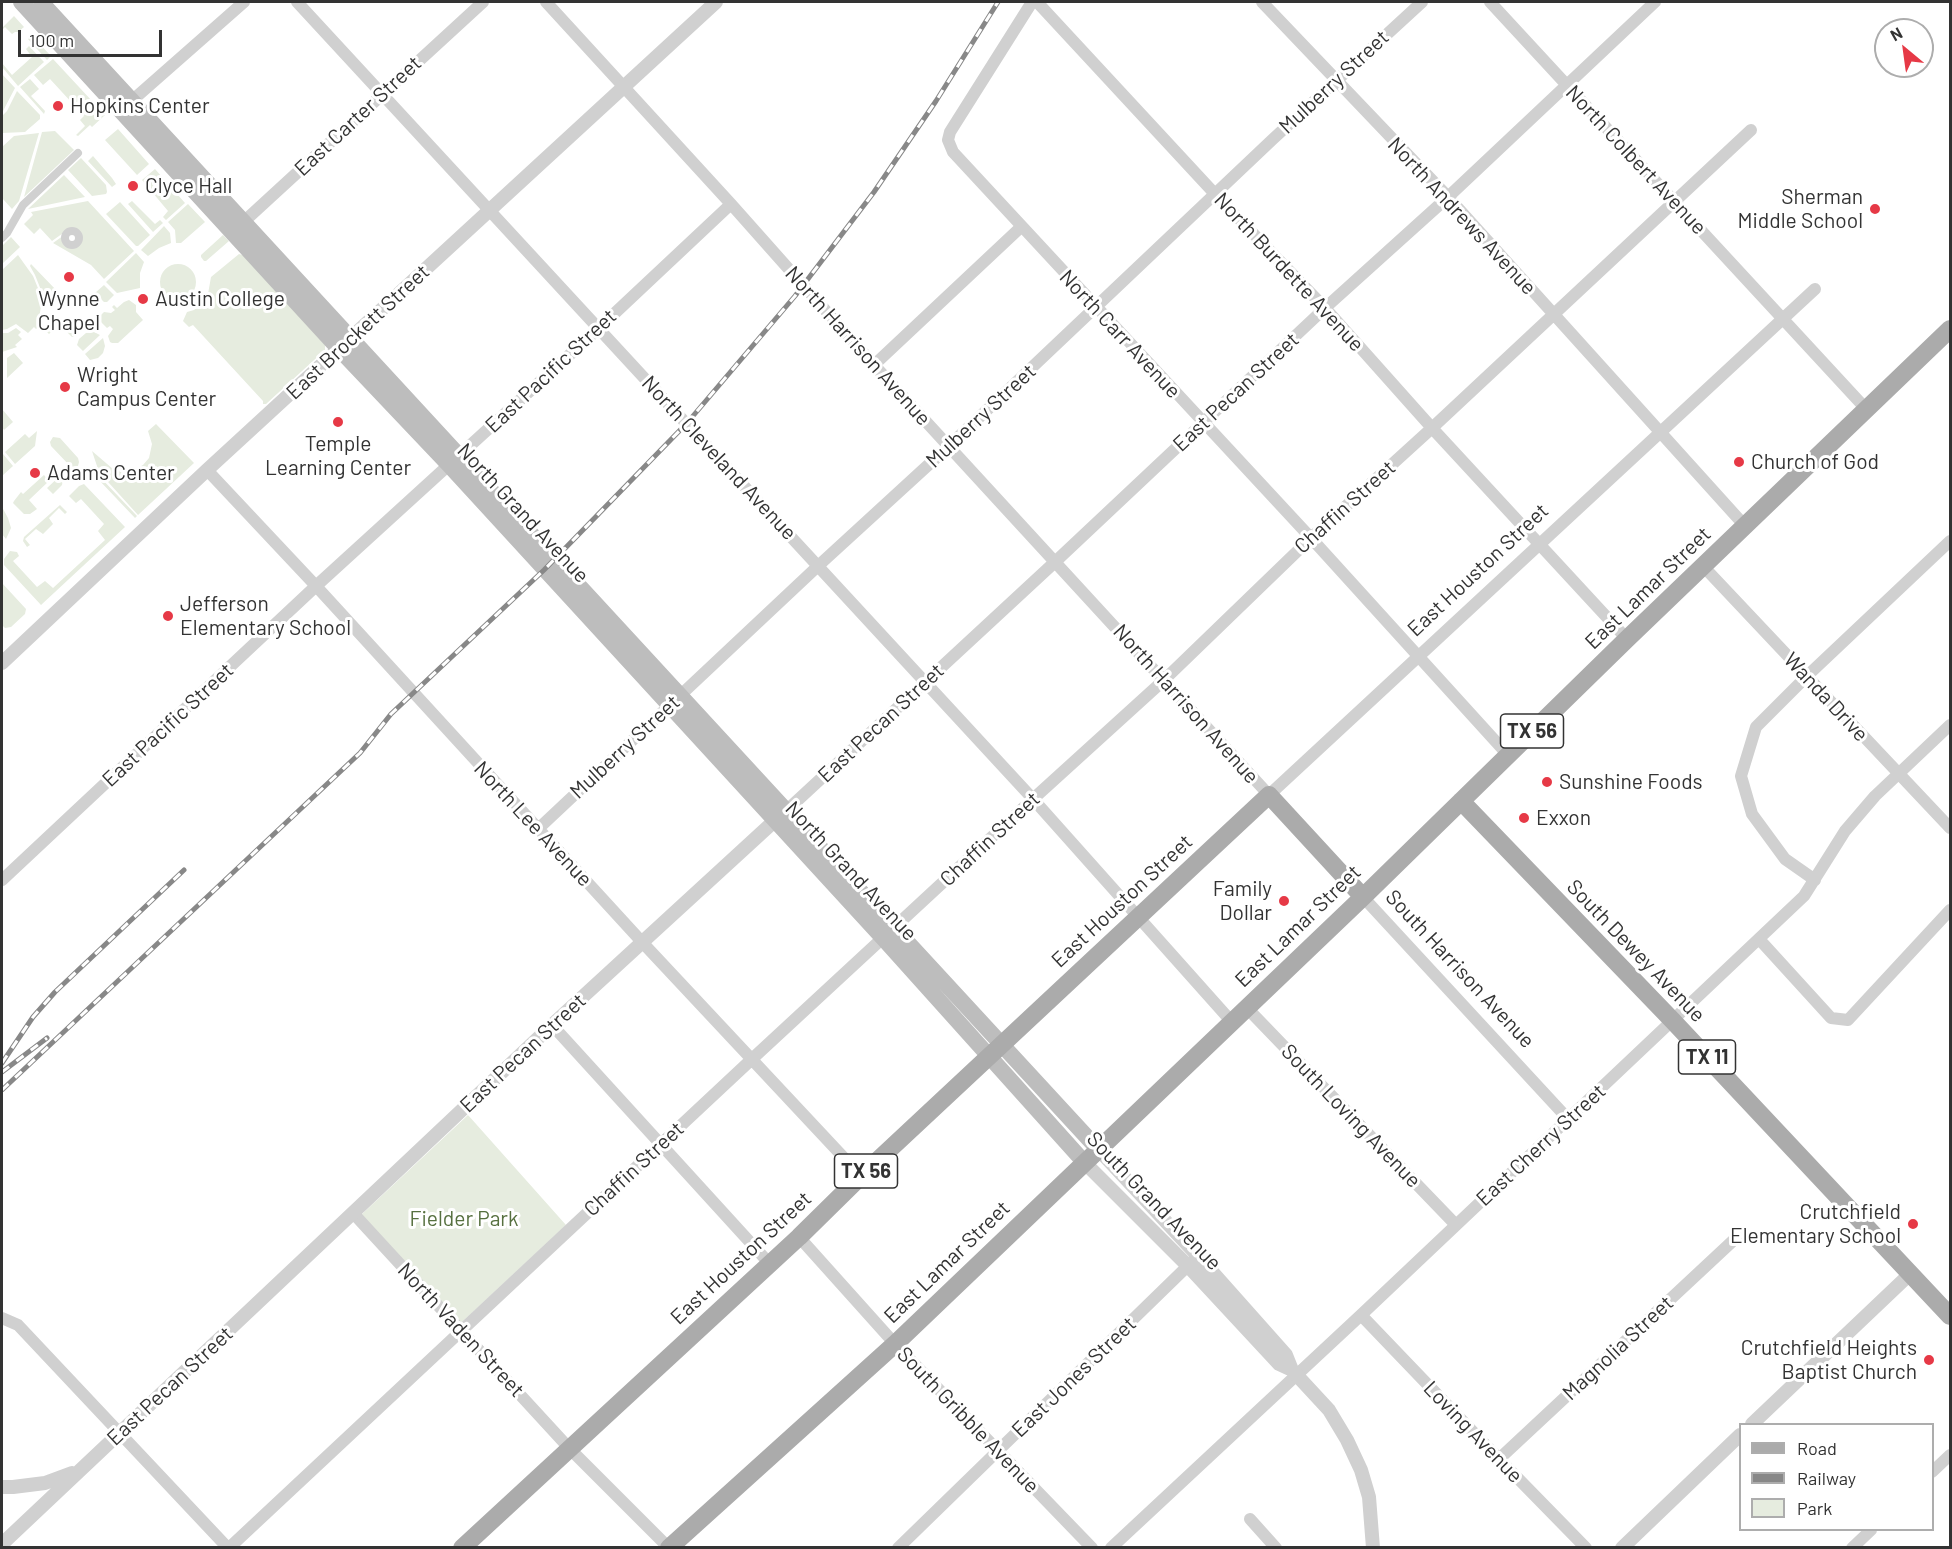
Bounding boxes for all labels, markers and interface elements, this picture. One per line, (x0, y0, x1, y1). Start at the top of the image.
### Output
scale bar (21, 18, 165, 56)
north arrow (1874, 18, 1934, 78)
text: N (1887, 23, 1905, 44)
street label: Mulberry Street (1274, 25, 1394, 139)
text: 100 m (29, 29, 74, 51)
street label: East Carter Street (289, 51, 427, 181)
street label: North Colbert Avenue (1560, 80, 1712, 240)
place label: Hopkins Center (70, 93, 210, 119)
marker: Hopkins Center (51, 99, 65, 113)
street label: North Andrews Avenue (1382, 132, 1542, 300)
place label: Clyce Hall (145, 173, 232, 199)
marker: Clyce Hall (126, 179, 140, 193)
place label: Sherman Middle School (1737, 184, 1863, 234)
street label: North Burdette Avenue (1209, 187, 1369, 357)
marker: Sherman Middle School (1868, 202, 1882, 216)
street label: East Brockett Street (281, 259, 435, 405)
street label: North Harrison Avenue (780, 261, 936, 431)
street label: North Carr Avenue (1054, 265, 1186, 403)
marker: Wynne Chapel (62, 270, 76, 284)
place label: Wynne Chapel (38, 286, 100, 336)
place label: Austin College (155, 286, 285, 312)
marker: Austin College (136, 292, 150, 306)
street label: East Pacific Street (480, 304, 622, 438)
street label: East Pecan Street (1168, 327, 1304, 457)
street label: Mulberry Street (921, 359, 1041, 473)
place label: Wright Campus Center (77, 362, 216, 412)
street label: North Cleveland Avenue (636, 371, 802, 545)
marker: Wright Campus Center (58, 380, 72, 394)
marker: Temple Learning Center (331, 415, 345, 429)
place label: Temple Learning Center (265, 431, 411, 481)
street label: North Grand Avenue (452, 438, 594, 588)
place label: Church of God (1751, 449, 1879, 475)
street label: Chaffin Street (1289, 455, 1401, 559)
marker: Church of God (1732, 455, 1746, 469)
place label: Adams Center (47, 460, 175, 486)
marker: Adams Center (28, 466, 42, 480)
street label: East Houston Street (1402, 498, 1554, 642)
street label: East Lamar Street (1580, 522, 1716, 654)
place label: Jefferson Elementary School (180, 591, 351, 641)
marker: Jefferson Elementary School (161, 609, 175, 623)
street label: North Harrison Avenue (1108, 619, 1264, 789)
street label: Wanda Drive (1778, 647, 1874, 747)
street label: East Pacific Street (97, 658, 239, 792)
street label: East Pecan Street (813, 658, 949, 788)
street label: Mulberry Street (565, 690, 685, 804)
road number: TX 56 (1500, 714, 1564, 748)
street label: North Lee Avenue (469, 756, 597, 892)
place label: Sunshine Foods (1559, 769, 1703, 795)
marker: Sunshine Foods (1540, 775, 1554, 789)
street label: Chaffin Street (935, 786, 1045, 892)
street label: North Grand Avenue (780, 796, 922, 946)
place label: Exxon (1536, 805, 1591, 831)
marker: Exxon (1517, 811, 1531, 825)
street label: East Houston Street (1046, 829, 1198, 973)
street label: East Lamar Street (1230, 860, 1366, 992)
street label: South Dewey Avenue (1562, 875, 1710, 1027)
place label: Family Dollar (1213, 876, 1272, 926)
street label: South Harrison Avenue (1380, 885, 1540, 1053)
marker: Family Dollar (1277, 894, 1291, 908)
street label: East Pecan Street (455, 988, 591, 1118)
street label: South Loving Avenue (1276, 1039, 1426, 1193)
road number: TX 11 (1678, 1040, 1736, 1074)
street label: East Cherry Street (1471, 1079, 1611, 1211)
street label: Chaffin Street (579, 1116, 689, 1222)
street label: South Grand Avenue (1081, 1126, 1227, 1276)
road number: TX 56 (834, 1154, 898, 1188)
street label: East Houston Street (665, 1186, 817, 1330)
street label: East Lamar Street (879, 1196, 1015, 1328)
place label: Crutchfield Elementary School (1730, 1199, 1901, 1249)
park label: Fielder Park (409, 1206, 519, 1232)
marker: Crutchfield Elementary School (1906, 1217, 1920, 1231)
street label: North Vaden Street (392, 1258, 530, 1402)
street label: Magnolia Street (1557, 1290, 1679, 1406)
street label: East Jones Street (1007, 1311, 1141, 1443)
street label: East Pecan Street (102, 1321, 238, 1451)
place label: Crutchfield Heights Baptist Church (1741, 1335, 1917, 1385)
street label: South Gribble Avenue (892, 1342, 1044, 1498)
marker: Crutchfield Heights Baptist Church (1922, 1353, 1936, 1367)
street label: Loving Avenue (1418, 1376, 1528, 1488)
legend (1739, 1423, 1934, 1531)
text: Road (1797, 1437, 1837, 1459)
text: Railway (1797, 1467, 1856, 1489)
text: Park (1797, 1497, 1832, 1519)

